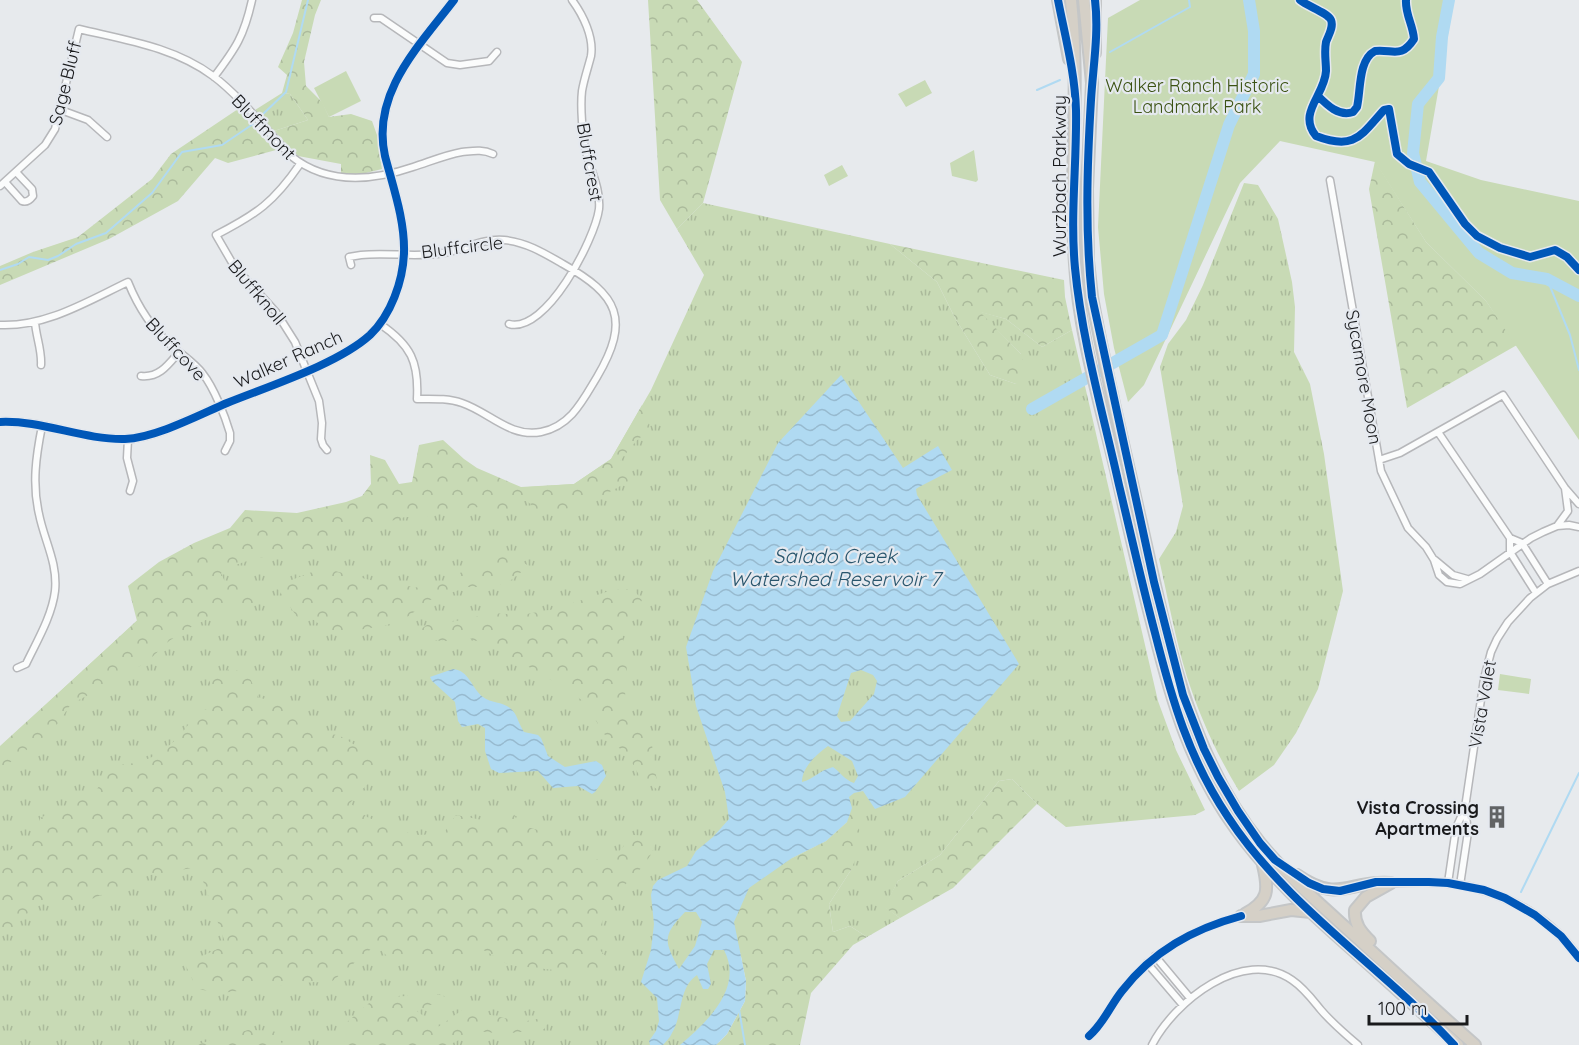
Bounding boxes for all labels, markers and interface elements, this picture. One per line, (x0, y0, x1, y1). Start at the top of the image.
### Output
street label: Sage Bluff (43, 39, 87, 127)
park label: Walker Ranch Historic Landmark Park (1105, 74, 1289, 118)
street label: Bluffmont (227, 89, 301, 165)
street label: Wurzbach Parkway (1048, 95, 1071, 257)
street label: Bluffcrest (572, 121, 608, 203)
street label: Bluffcircle (420, 231, 504, 263)
street label: Bluffknoll (223, 255, 291, 329)
street label: Sycamore Moon (1341, 308, 1387, 446)
street label: Bluffcove (141, 312, 211, 386)
street label: Walker Ranch (230, 325, 346, 393)
water label: Salado Creek Watershed Reservoir 7 (730, 543, 944, 591)
street label: Vista Valet (1463, 658, 1501, 750)
place label: Vista Crossing Apartments (1356, 796, 1479, 840)
building icon: Vista Crossing Apartments (1484, 804, 1510, 830)
scale bar (1369, 988, 1466, 1026)
text: 100 m (1378, 997, 1427, 1020)

